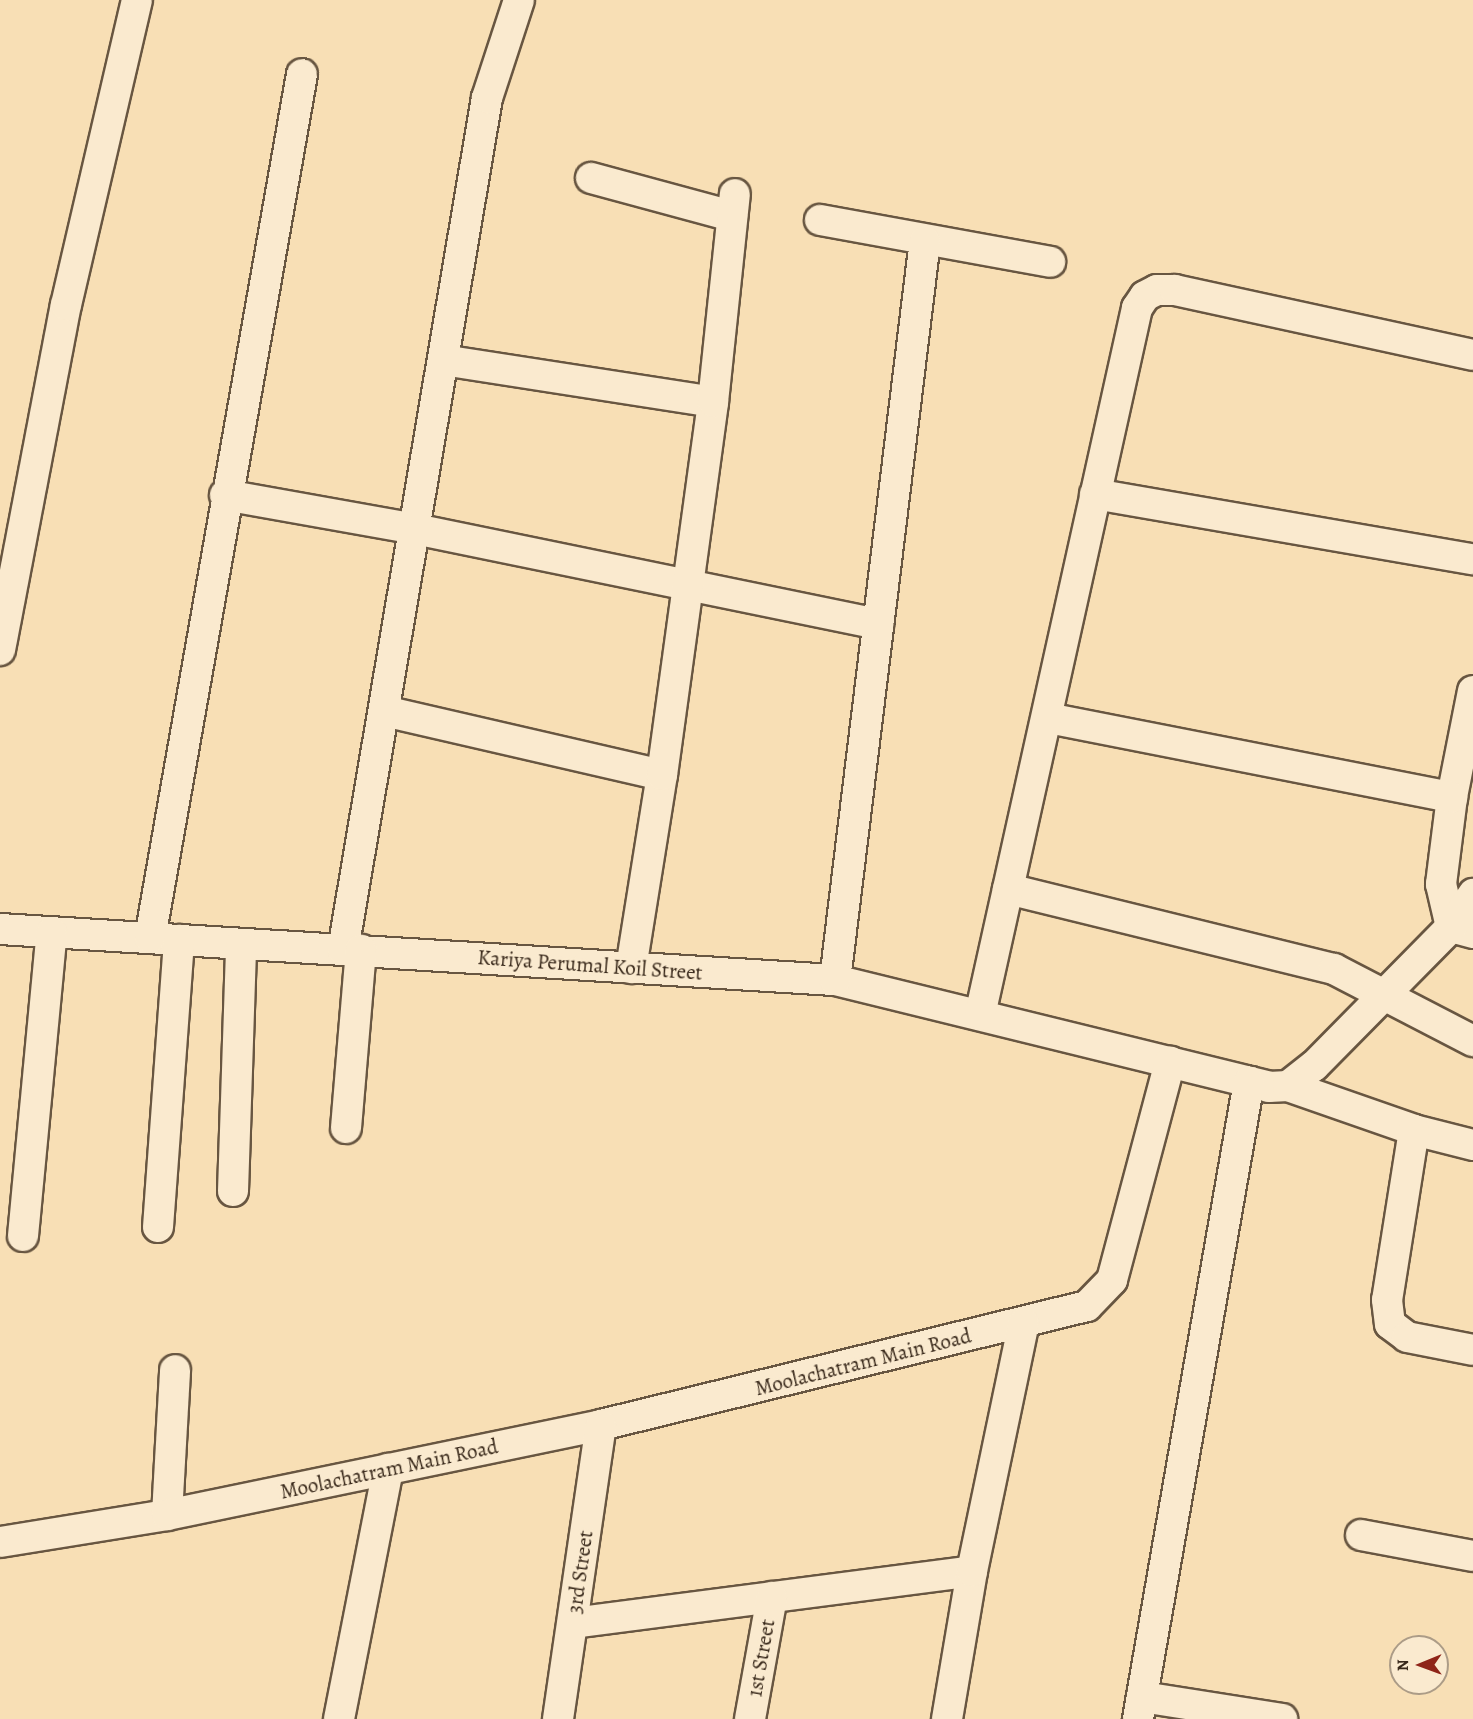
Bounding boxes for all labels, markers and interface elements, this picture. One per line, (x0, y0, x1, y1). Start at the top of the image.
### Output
street label: Kariya Perumal Koil Street (477, 945, 703, 985)
street label: Moolachatram Main Road (752, 1323, 974, 1401)
street label: Moolachatram Main Road (278, 1434, 500, 1504)
street label: 3rd Street (562, 1529, 598, 1615)
street label: 1st Street (742, 1617, 780, 1699)
north arrow (1389, 1635, 1449, 1695)
text: N (1392, 1659, 1414, 1671)

